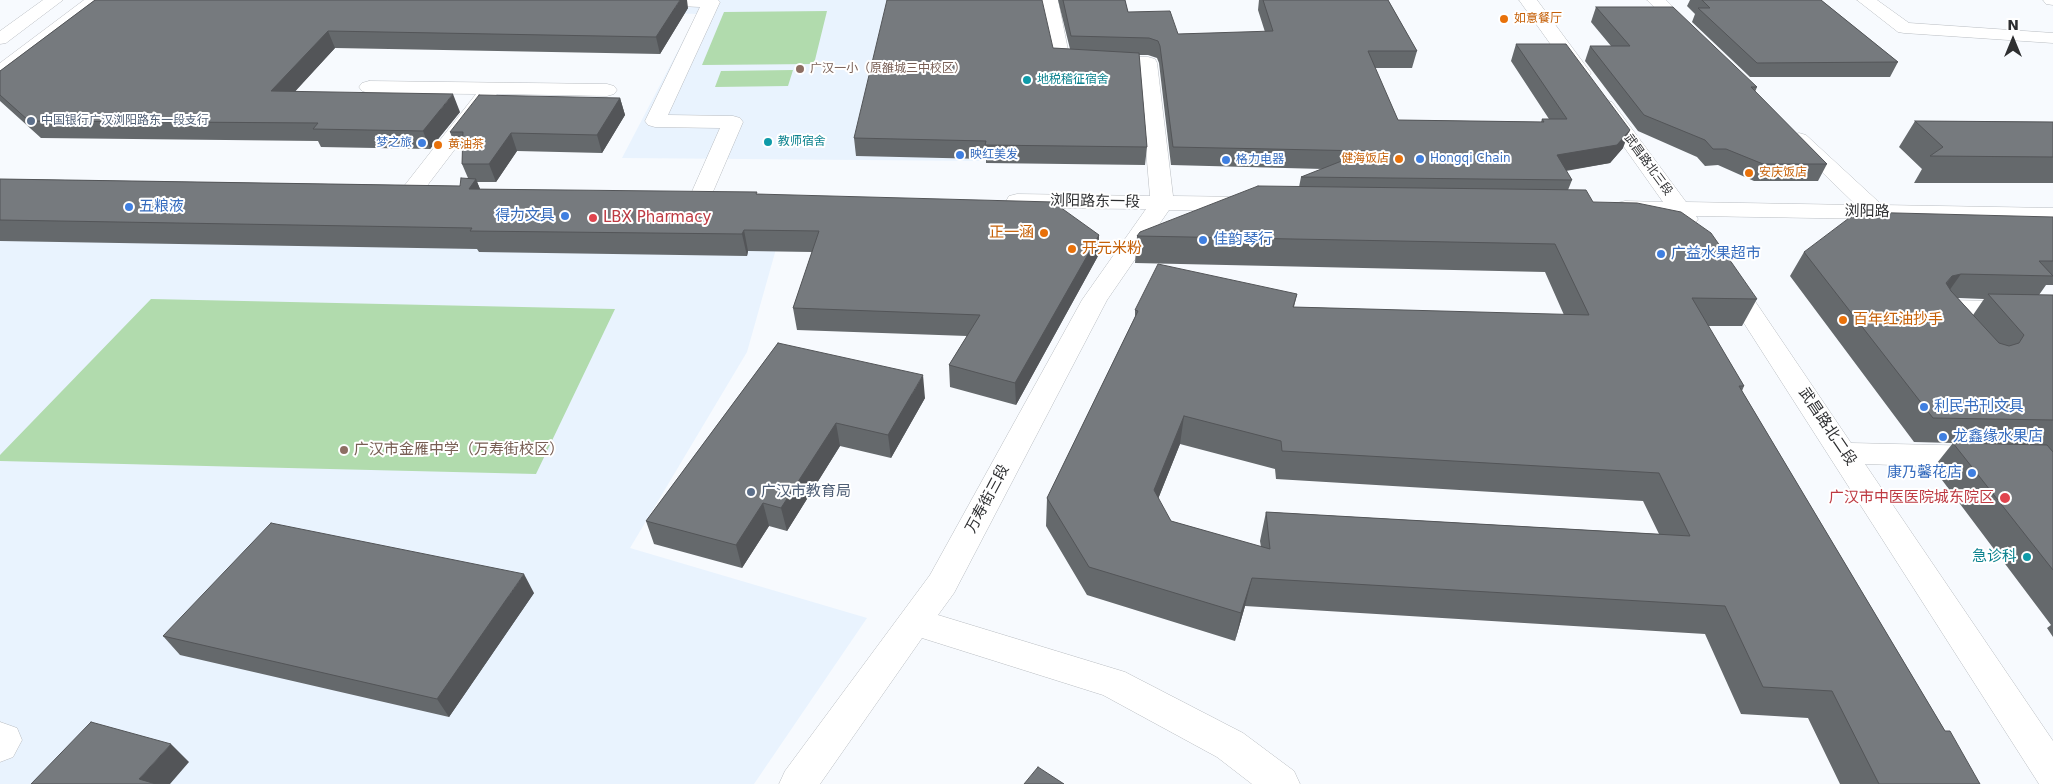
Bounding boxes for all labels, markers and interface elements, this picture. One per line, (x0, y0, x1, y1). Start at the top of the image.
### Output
place label: 如意餐厅 (1514, 12, 1562, 26)
marker: 如意餐厅 (1498, 13, 1510, 25)
north arrow (1988, 15, 2038, 65)
text: N (2007, 17, 2019, 33)
place label: 广汉一小（原雒城三中校区） (810, 62, 966, 76)
marker: 广汉一小（原雒城三中校区） (794, 63, 806, 75)
place label: 地税稽征宿舍 (1037, 73, 1109, 87)
marker: 地税稽征宿舍 (1021, 74, 1033, 86)
place label: 中国银行广汉浏阳路东一段支行 (41, 114, 209, 128)
marker: 中国银行广汉浏阳路东一段支行 (25, 115, 37, 127)
street label: 武昌路北三段 (1621, 132, 1675, 198)
place label: 教师宿舍 (778, 135, 826, 149)
place label: 梦之旅 (376, 136, 412, 150)
marker: 教师宿舍 (762, 136, 774, 148)
marker: 梦之旅 (416, 137, 428, 149)
place label: 黄油茶 (448, 138, 484, 152)
marker: 黄油茶 (432, 139, 444, 151)
place label: 映红美发 (970, 148, 1018, 162)
marker: 映红美发 (954, 149, 966, 161)
place label: 健海饭店 (1341, 152, 1389, 166)
place label: Hongqi Chain (1430, 152, 1511, 166)
place label: 格力电器 (1236, 153, 1284, 167)
marker: 健海饭店 (1393, 153, 1405, 165)
marker: Hongqi Chain (1414, 153, 1426, 165)
marker: 格力电器 (1220, 154, 1232, 166)
place label: 安庆饭店 (1759, 166, 1807, 180)
marker: 安庆饭店 (1743, 167, 1755, 179)
street label: 浏阳路东一段 (1050, 192, 1140, 212)
place label: 五粮液 (139, 198, 184, 216)
marker: 五粮液 (123, 201, 135, 213)
street label: 浏阳路 (1844, 203, 1890, 221)
place label: 得力文具 (495, 207, 555, 225)
place label: LBX Pharmacy (603, 209, 711, 227)
marker: 得力文具 (559, 210, 571, 222)
marker: LBX Pharmacy (587, 212, 599, 224)
place label: 正一涵 (989, 224, 1034, 242)
marker: 正一涵 (1038, 227, 1050, 239)
place label: 佳韵琴行 (1213, 231, 1273, 249)
marker: 佳韵琴行 (1197, 234, 1209, 246)
place label: 开元米粉 (1082, 240, 1142, 258)
marker: 开元米粉 (1066, 243, 1078, 255)
place label: 广益水果超市 (1671, 245, 1761, 263)
marker: 广益水果超市 (1655, 248, 1667, 260)
place label: 百年红油抄手 (1853, 311, 1943, 329)
marker: 百年红油抄手 (1837, 314, 1849, 326)
street label: 武昌路北二段 (1794, 385, 1860, 469)
place label: 利民书刊文具 (1934, 398, 2024, 416)
marker: 利民书刊文具 (1918, 401, 1930, 413)
place label: 龙鑫缘水果店 (1953, 428, 2043, 446)
marker: 龙鑫缘水果店 (1937, 431, 1949, 443)
place label: 广汉市金雁中学（万寿街校区） (354, 441, 564, 459)
marker: 广汉市金雁中学（万寿街校区） (338, 444, 350, 456)
street label: 万寿街三段 (962, 462, 1014, 536)
place label: 康乃馨花店 (1887, 464, 1962, 482)
marker: 康乃馨花店 (1966, 467, 1978, 479)
place label: 广汉市教育局 (761, 483, 851, 501)
marker: 广汉市教育局 (745, 486, 757, 498)
place label: 广汉市中医医院城东院区 (1829, 489, 1994, 507)
marker: 广汉市中医医院城东院区 (1998, 491, 2012, 505)
place label: 急诊科 (1972, 548, 2017, 566)
marker: 急诊科 (2021, 551, 2033, 563)

